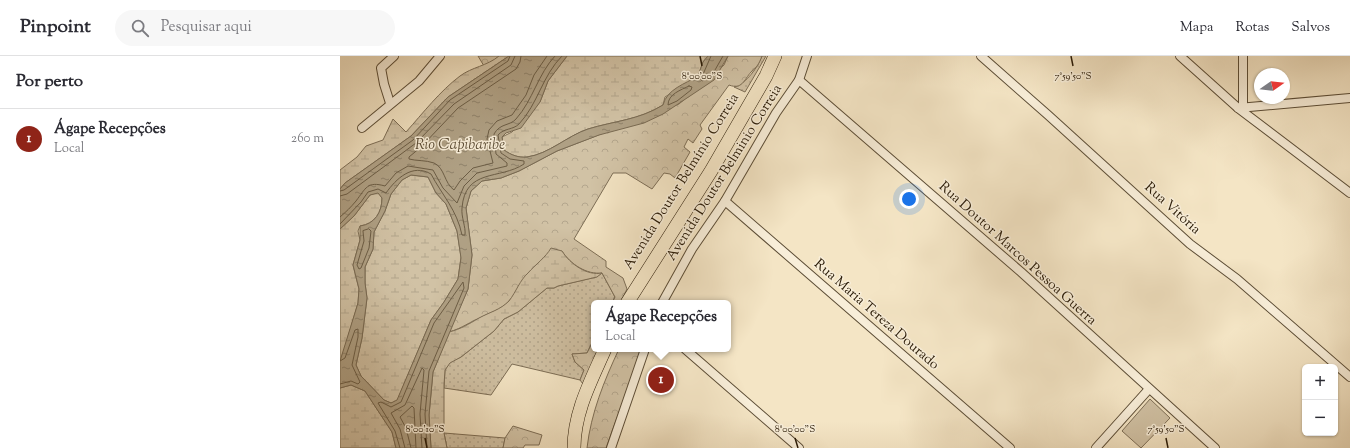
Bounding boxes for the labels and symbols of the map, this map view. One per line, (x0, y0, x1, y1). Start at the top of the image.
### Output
north arrow (1254, 68, 1290, 104)
text: 8°00'00"S (682, 69, 722, 84)
text: 7°59'50"S (1055, 69, 1091, 84)
street label: Avenida Doutor Belminio Correia (662, 80, 788, 265)
street label: Avenida Doutor Belmínio Correia (619, 89, 745, 274)
water label: Rio Capibaribe (415, 135, 505, 156)
street label: Rua Doutor Marcos Pessoa Guerra (934, 178, 1101, 331)
street label: Rua Vitória (1139, 178, 1205, 240)
your location (899, 189, 919, 209)
street label: Rua Maria Tereza Dourado (809, 255, 943, 375)
pin: 1 (648, 365, 674, 395)
text: 8°00'10"S (406, 422, 444, 437)
text: 8°00'00"S (775, 422, 815, 437)
text: 7°59'50"S (1148, 422, 1184, 437)

